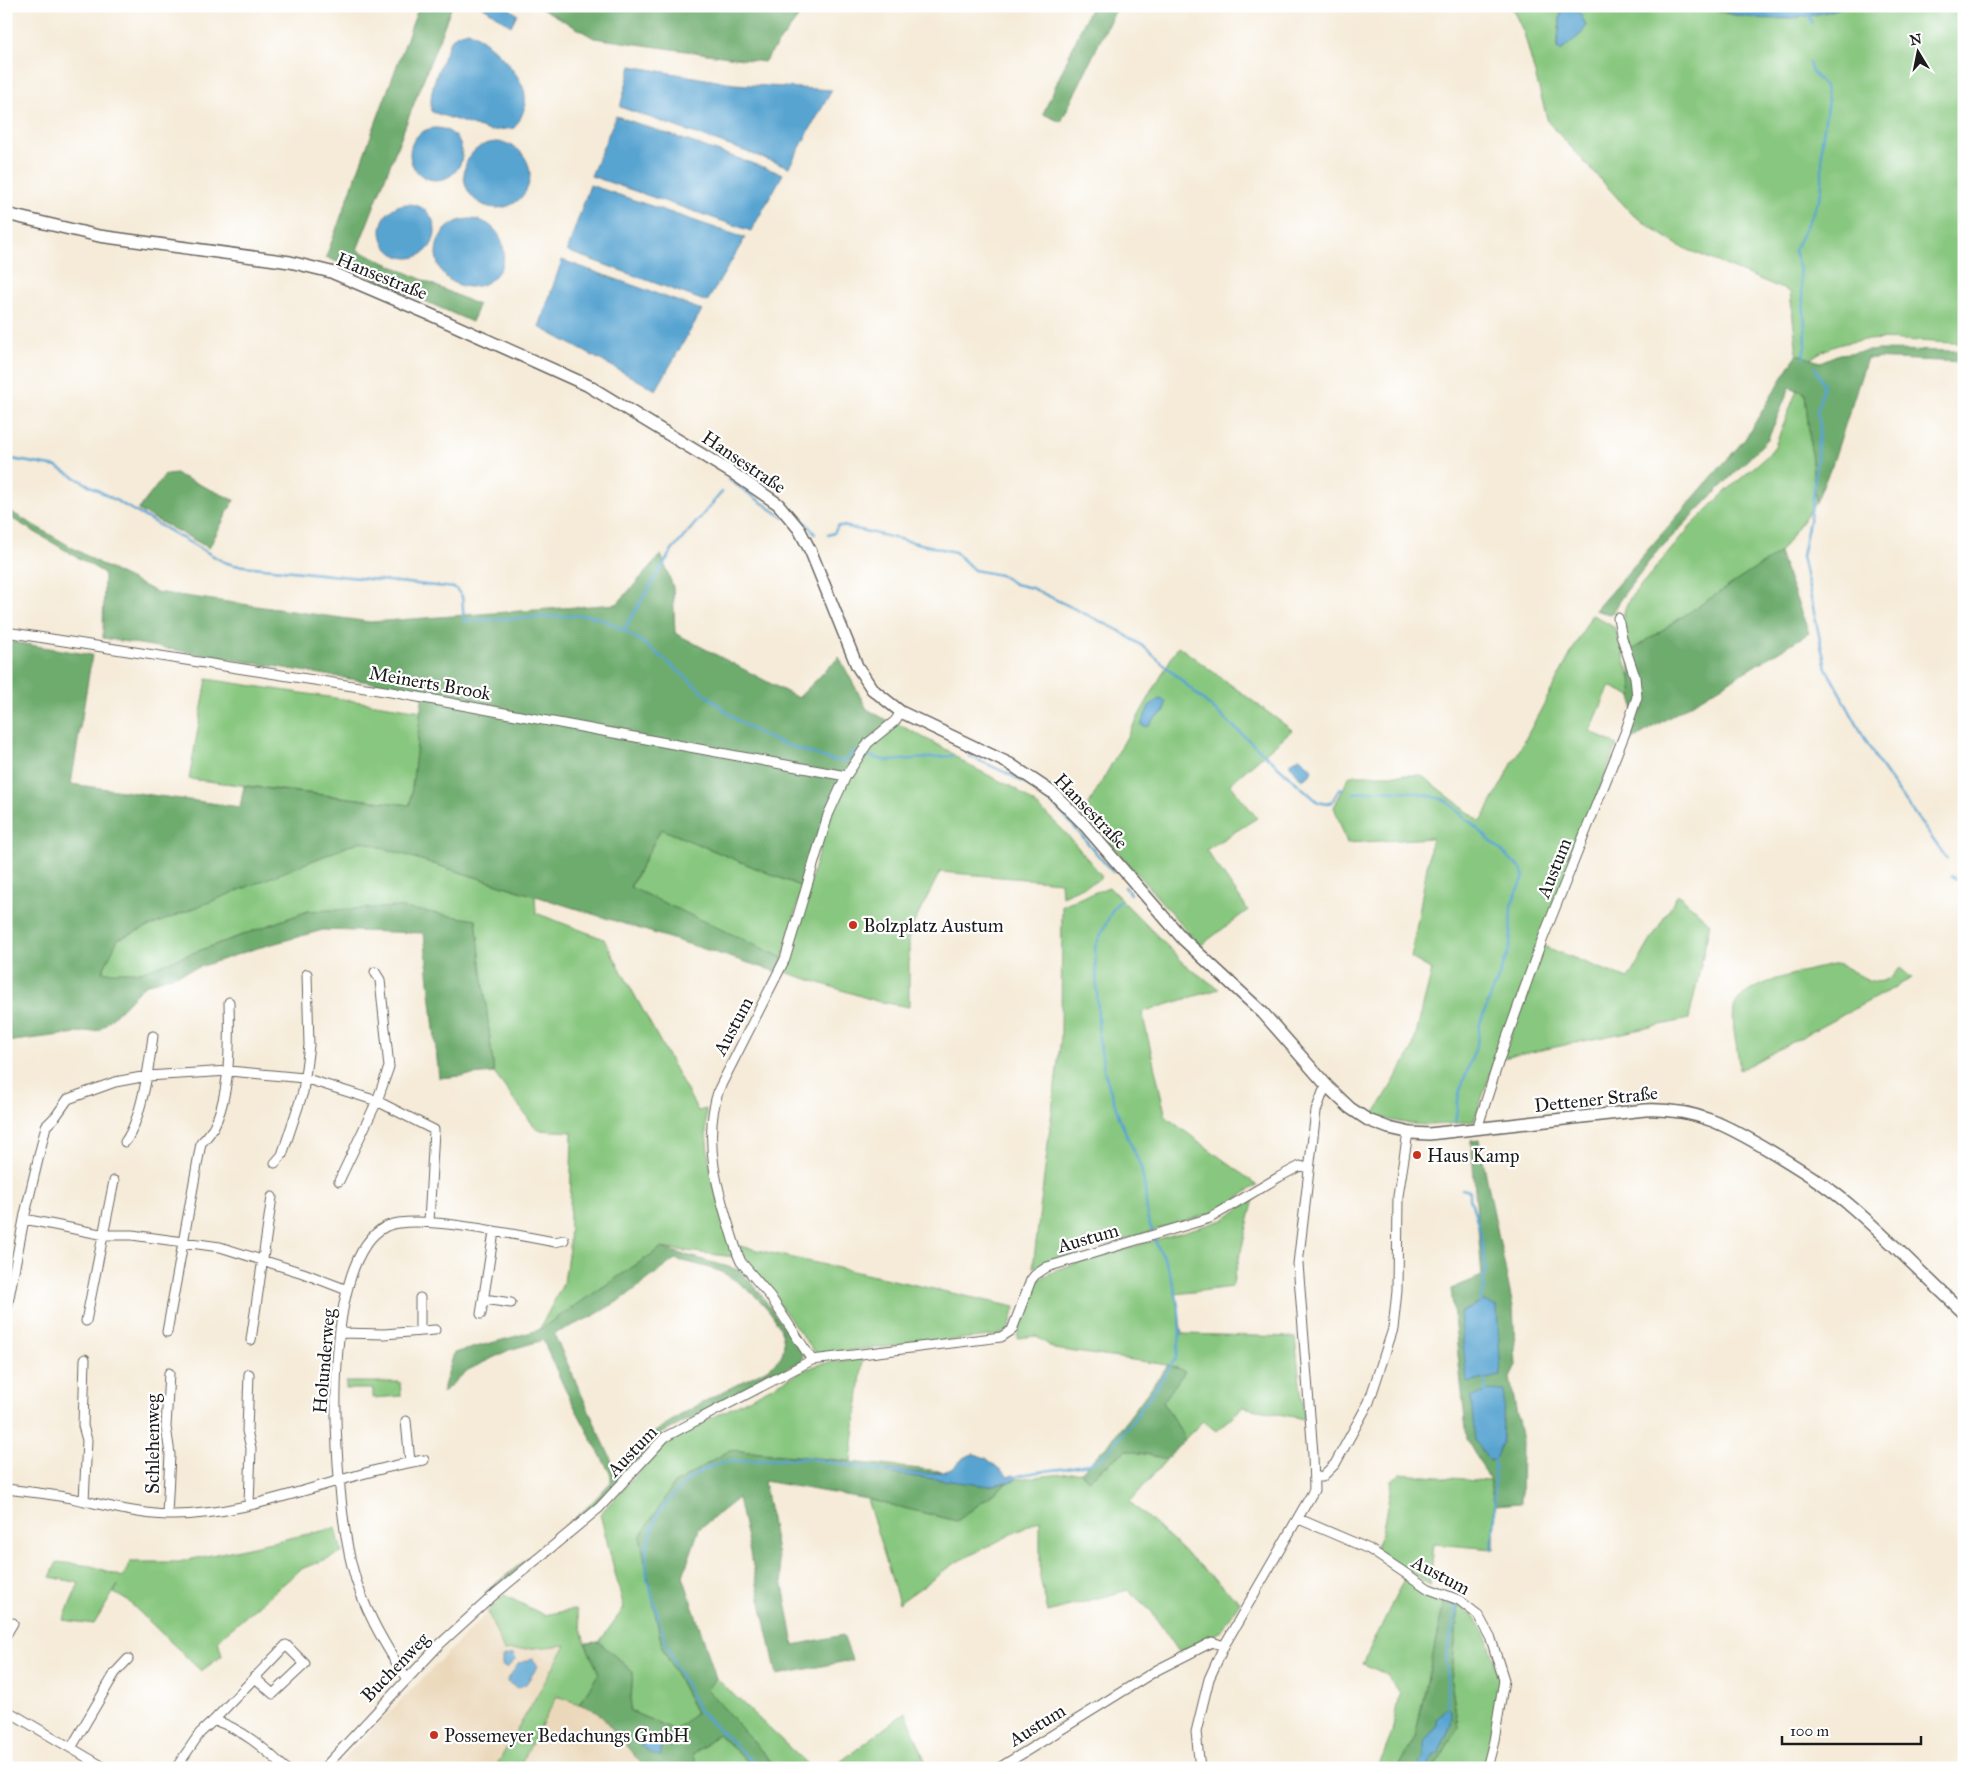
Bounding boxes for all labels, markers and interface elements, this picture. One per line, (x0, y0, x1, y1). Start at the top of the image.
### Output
north arrow (1892, 28, 1942, 78)
text: N (1909, 30, 1923, 49)
street label: Hansestraße (333, 247, 431, 305)
street label: Hansestraße (698, 426, 790, 498)
street label: Meinerts Brook (367, 661, 493, 705)
street label: Hansestraße (1049, 768, 1133, 854)
street label: Austum (1531, 835, 1576, 902)
place label: Bolzplatz Austum (863, 914, 1004, 937)
marker: Bolzplatz Austum (847, 919, 859, 931)
street label: Austum (708, 993, 758, 1060)
street label: Dettener Straße (1533, 1081, 1659, 1117)
place label: Haus Kamp (1427, 1144, 1520, 1167)
marker: Haus Kamp (1411, 1149, 1423, 1161)
street label: Austum (1054, 1218, 1121, 1258)
street label: Holunderweg (308, 1308, 341, 1414)
street label: Schlehenweg (141, 1394, 165, 1494)
street label: Austum (601, 1421, 662, 1482)
street label: Austum (1407, 1550, 1474, 1600)
street label: Buchenweg (356, 1627, 435, 1707)
street label: Austum (1004, 1699, 1070, 1752)
scale bar (1782, 1714, 1921, 1746)
text: 100 m (1790, 1722, 1830, 1740)
place label: Possemeyer Bedachungs GmbH (444, 1724, 689, 1748)
marker: Possemeyer Bedachungs GmbH (428, 1729, 440, 1741)

